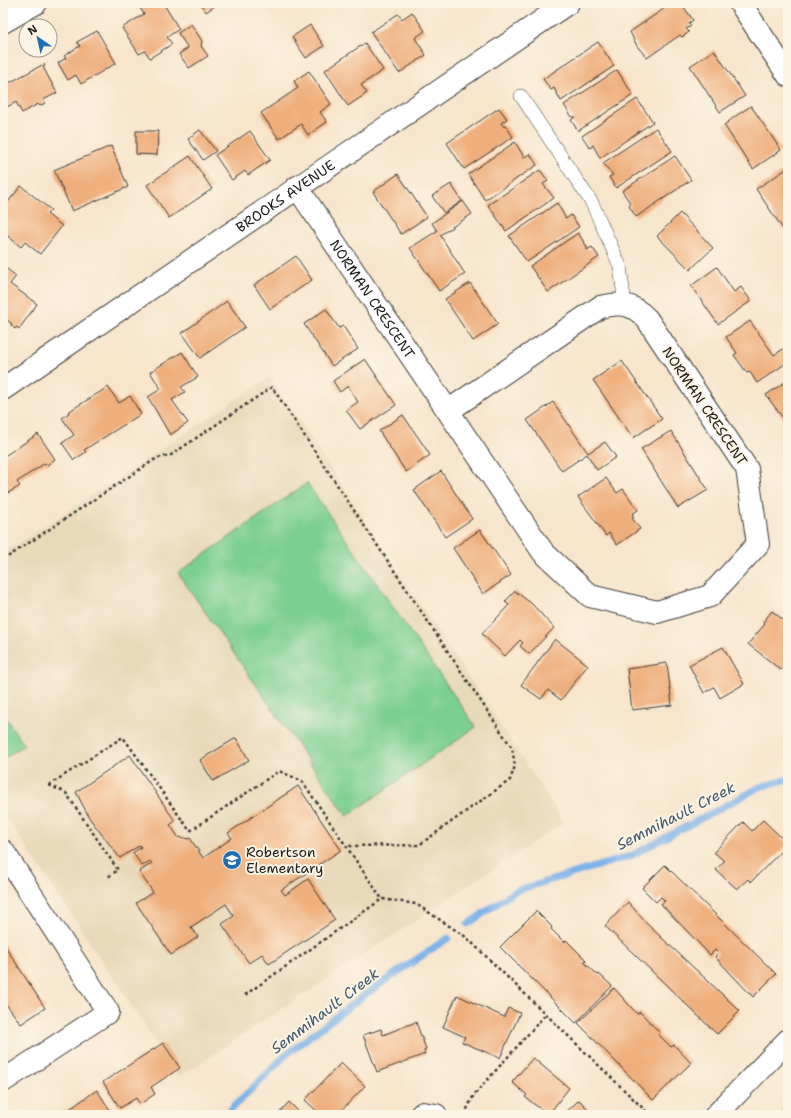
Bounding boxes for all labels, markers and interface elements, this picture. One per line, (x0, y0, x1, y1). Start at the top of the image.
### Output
north arrow (18, 18, 58, 58)
text: N (25, 21, 41, 39)
street label: BROOKS AVENUE (232, 156, 339, 236)
street label: NORMAN CRESCENT (326, 236, 419, 362)
street label: NORMAN CRESCENT (658, 343, 752, 469)
water label: Semmihault Creek (613, 777, 739, 855)
place label: Robertson Elementary (246, 843, 323, 877)
school or university icon: Robertson Elementary (221, 849, 243, 871)
water label: Semmihault Creek (267, 963, 384, 1058)

